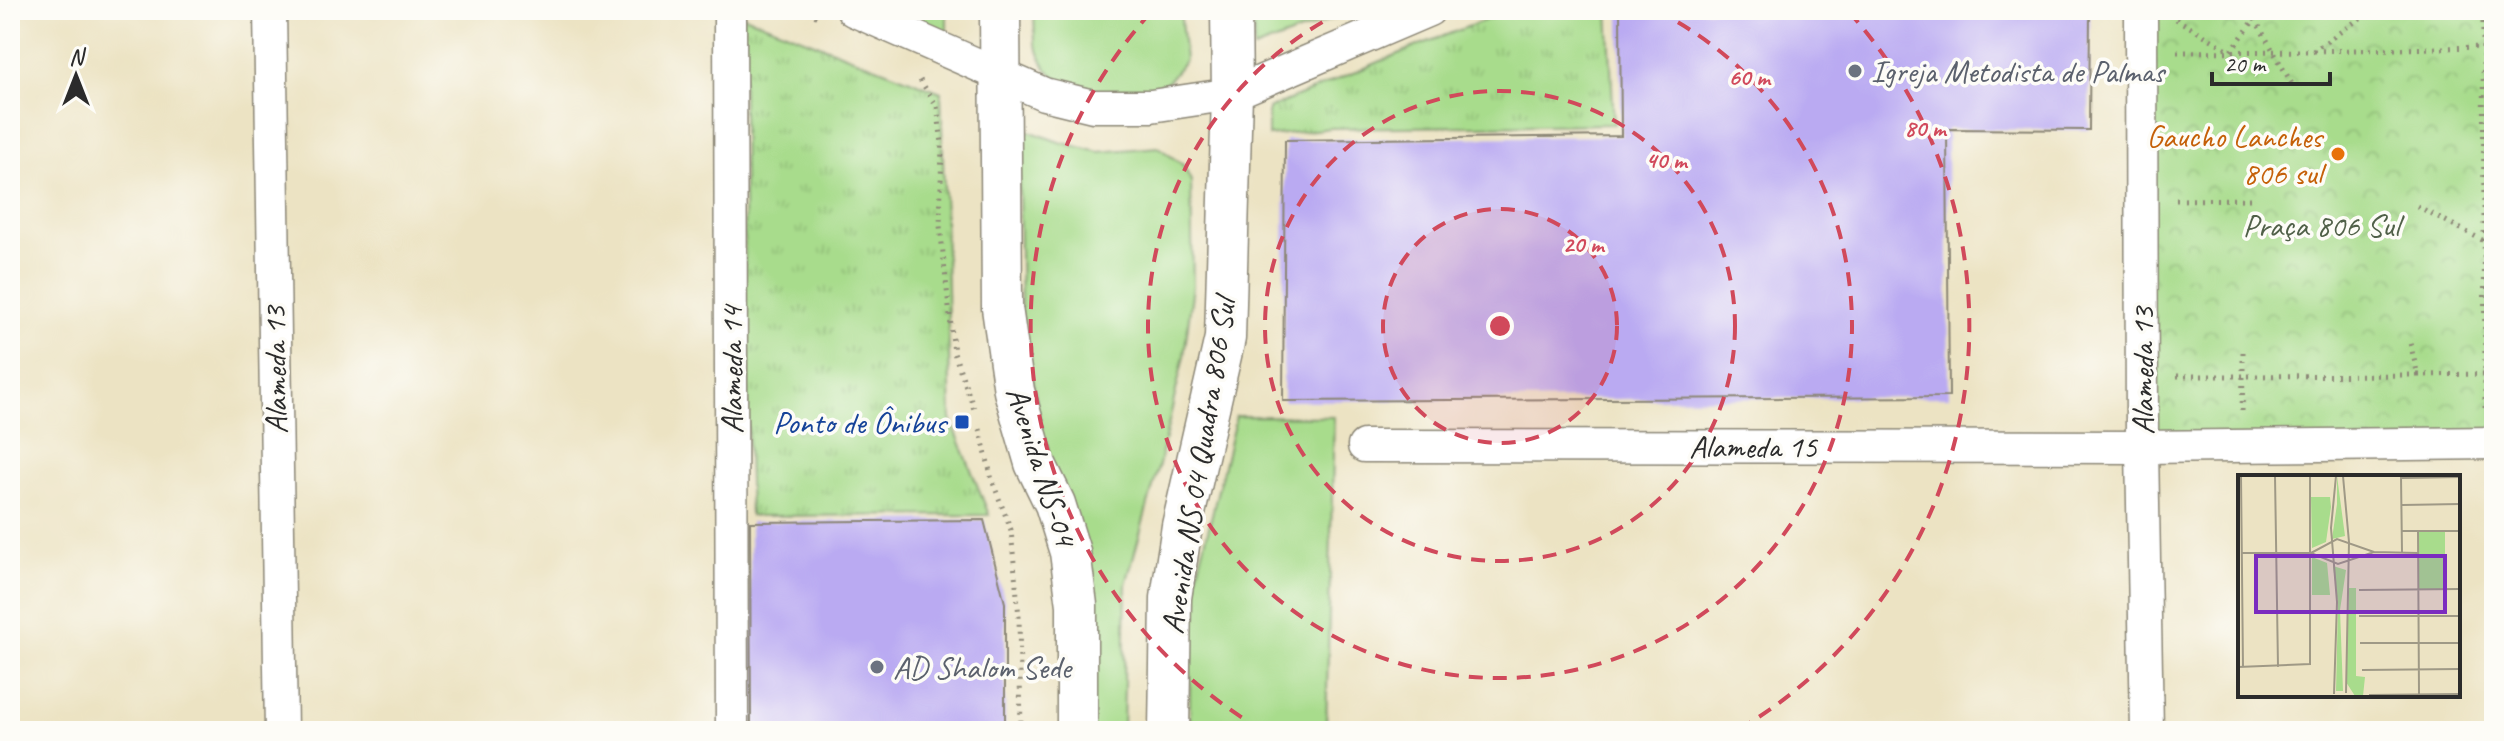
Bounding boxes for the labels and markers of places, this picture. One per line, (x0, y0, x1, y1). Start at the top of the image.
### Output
place label: Igreja Metodista de Palmas (1871, 51, 2166, 92)
marker: Igreja Metodista de Palmas (1846, 62, 1864, 80)
place label: Gaucho Lanches 806 sul (2146, 116, 2328, 194)
marker: Gaucho Lanches 806 sul (2329, 145, 2347, 163)
centre of rings (1486, 312, 1514, 340)
place label: Ponto de Ônibus (773, 402, 949, 443)
marker: Ponto de Ônibus (953, 413, 971, 431)
place label: AD Shalom Sede (893, 647, 1074, 688)
marker: AD Shalom Sede (868, 658, 886, 676)

